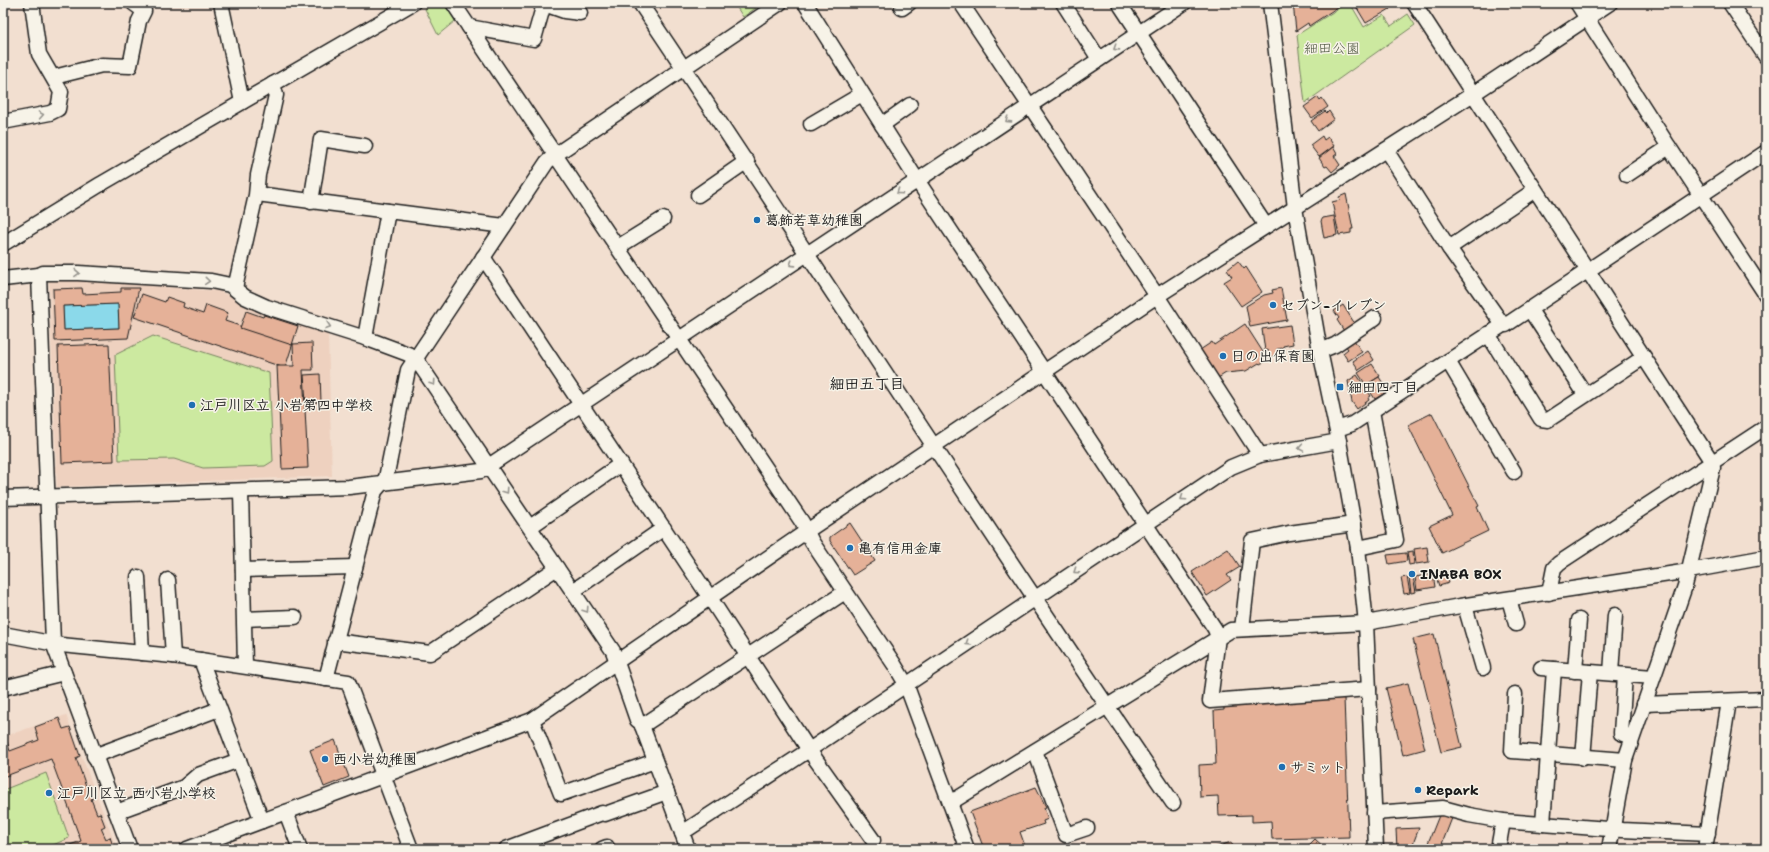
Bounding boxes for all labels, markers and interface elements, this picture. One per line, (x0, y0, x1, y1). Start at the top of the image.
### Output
park label: 細田公園 (1304, 39, 1360, 57)
one-way arrow (1113, 43, 1120, 51)
one-way arrow (38, 111, 45, 120)
one-way arrow (1005, 115, 1012, 123)
one-way arrow (897, 187, 904, 194)
place label: 葛飾若草幼稚園 (765, 211, 863, 229)
marker: 葛飾若草幼稚園 (752, 215, 762, 225)
one-way arrow (789, 259, 796, 266)
one-way arrow (74, 269, 80, 277)
one-way arrow (204, 277, 210, 286)
place label: セブン-イレブン (1281, 296, 1386, 314)
marker: セブン-イレブン (1268, 300, 1278, 310)
one-way arrow (324, 321, 331, 330)
place label: 日の出保育園 (1231, 347, 1315, 365)
marker: 日の出保育園 (1218, 351, 1228, 361)
district label: 細田五丁目 (829, 374, 905, 394)
place label: 細田四丁目 (1348, 378, 1418, 396)
one-way arrow (428, 379, 436, 386)
marker: 細田四丁目 (1335, 382, 1345, 392)
place label: 江戸川区立 小岩第四中学校 (200, 396, 373, 414)
marker: 江戸川区立 小岩第四中学校 (187, 400, 197, 410)
one-way arrow (1298, 443, 1304, 452)
one-way arrow (501, 487, 508, 494)
one-way arrow (1180, 494, 1187, 501)
place label: 亀有信用金庫 (858, 539, 942, 557)
marker: 亀有信用金庫 (845, 543, 855, 553)
place label: INABA BOX (1420, 565, 1502, 583)
one-way arrow (1073, 566, 1080, 573)
marker: INABA BOX (1407, 569, 1417, 579)
one-way arrow (581, 606, 589, 613)
one-way arrow (965, 639, 972, 646)
place label: 西小岩幼稚園 (333, 750, 417, 768)
marker: 西小岩幼稚園 (320, 754, 330, 764)
place label: サミット (1290, 758, 1346, 776)
marker: サミット (1277, 762, 1287, 772)
place label: Repark (1426, 781, 1479, 799)
place label: 江戸川区立 西小岩小学校 (57, 784, 216, 802)
marker: Repark (1413, 785, 1423, 795)
marker: 江戸川区立 西小岩小学校 (44, 788, 54, 798)

